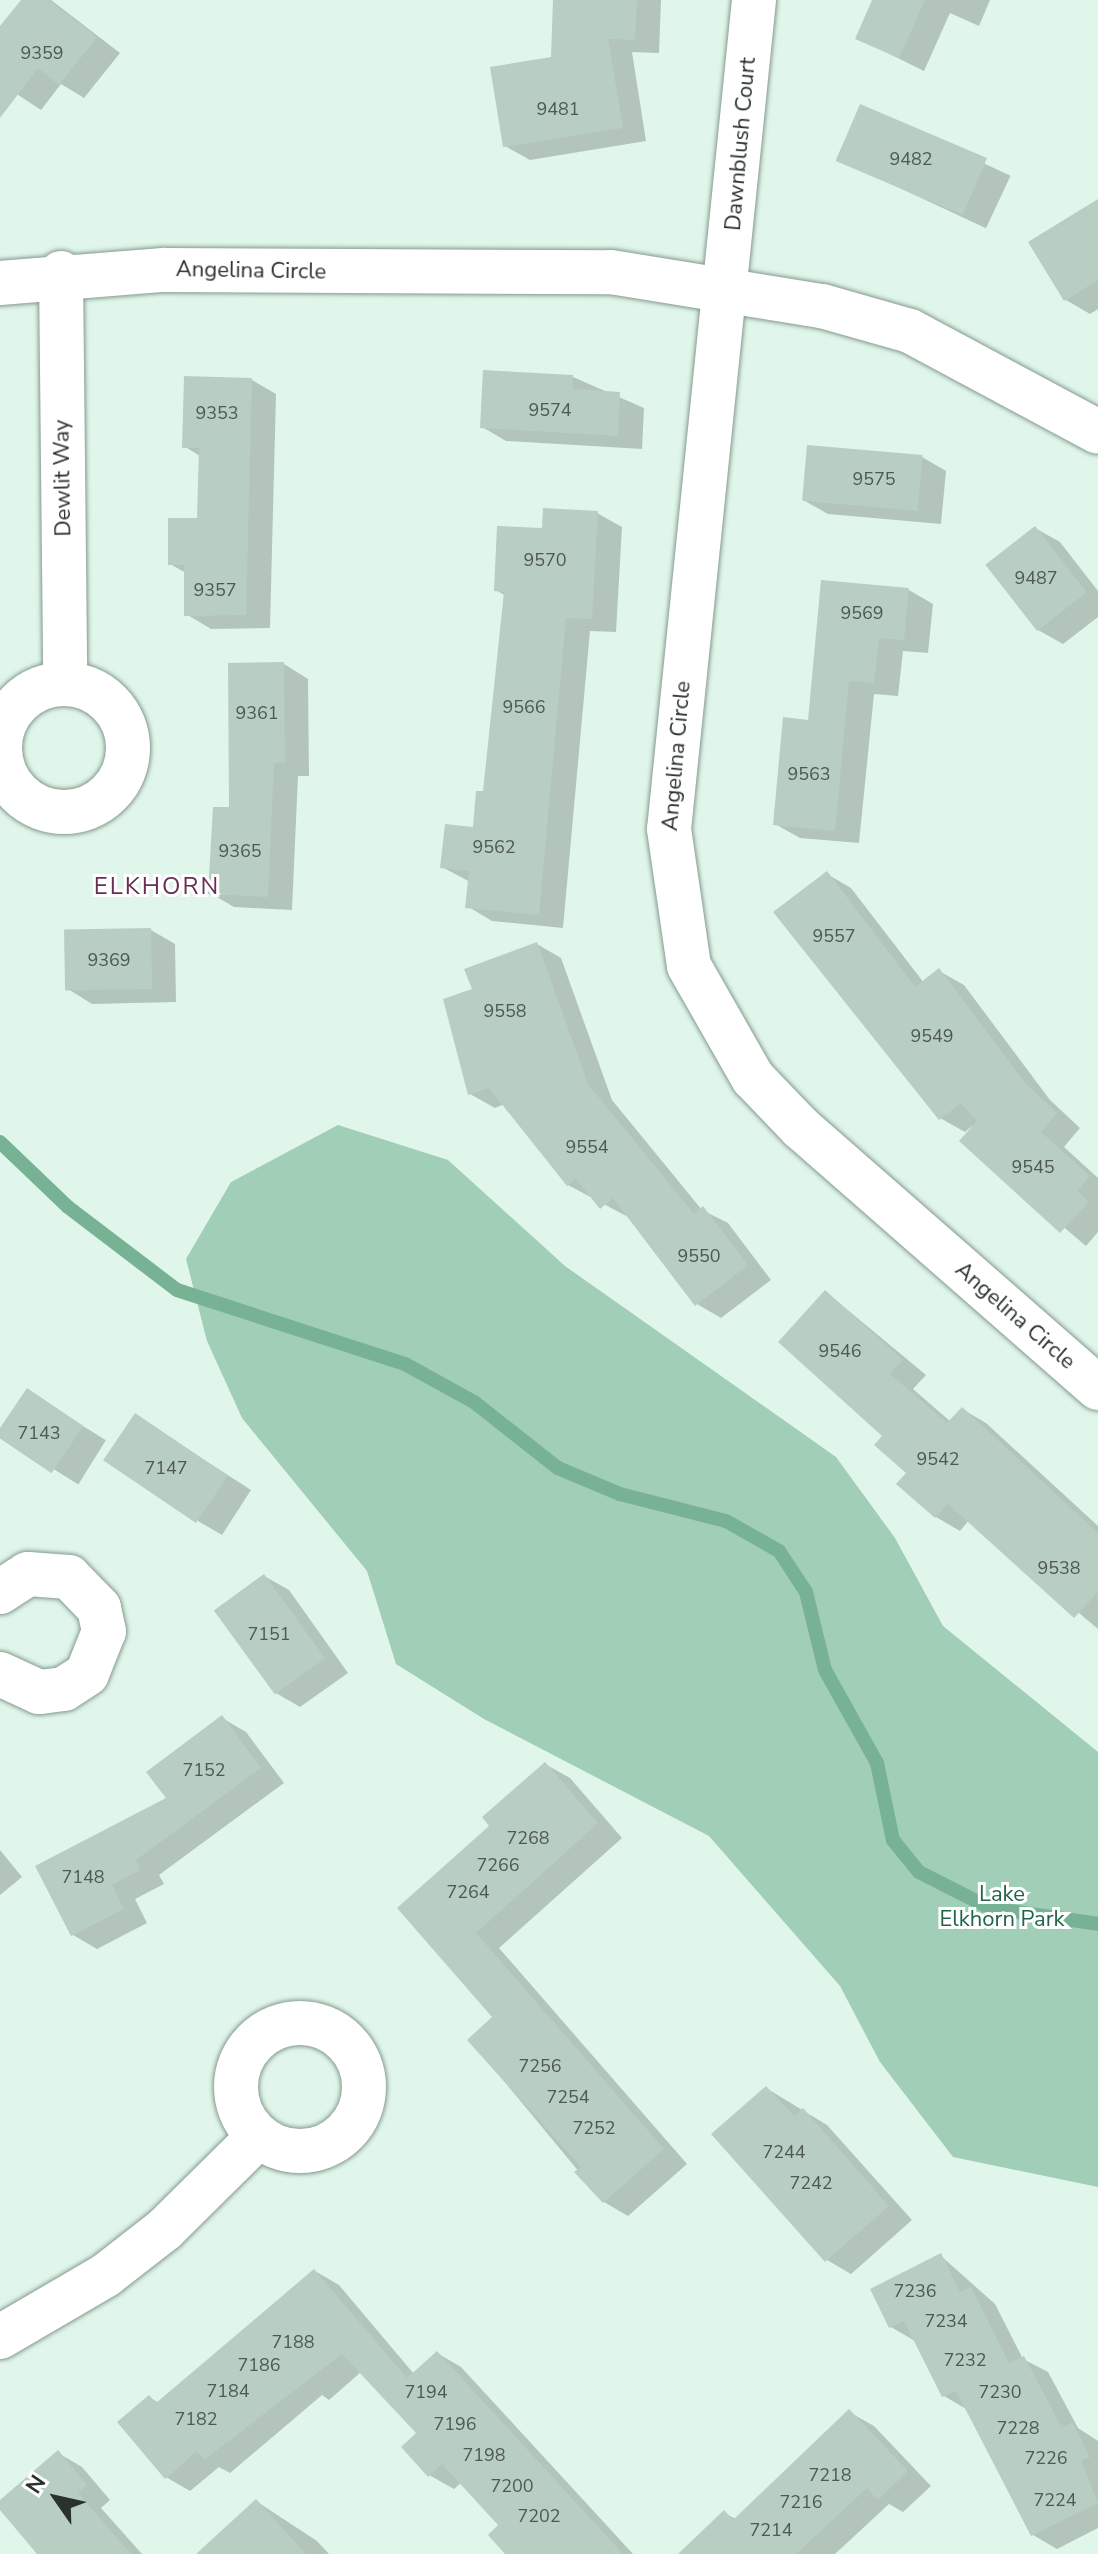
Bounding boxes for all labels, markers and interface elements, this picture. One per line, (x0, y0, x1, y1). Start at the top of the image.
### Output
house number: 9359 (20, 42, 64, 64)
street label: Dawnblush Court (720, 56, 762, 232)
house number: 9481 (536, 98, 580, 120)
house number: 9482 (889, 148, 933, 170)
street label: Angelina Circle (176, 256, 326, 286)
house number: 9574 (528, 399, 572, 421)
house number: 9353 (195, 402, 239, 424)
street label: Dewlit Way (49, 419, 77, 537)
house number: 9575 (852, 468, 896, 490)
house number: 9570 (523, 549, 567, 571)
house number: 9487 (1014, 567, 1058, 589)
house number: 9357 (193, 579, 237, 601)
house number: 9569 (840, 602, 884, 624)
street label: Angelina Circle (657, 680, 697, 832)
house number: 9566 (502, 696, 546, 718)
house number: 9361 (235, 702, 279, 724)
house number: 9563 (787, 763, 831, 785)
house number: 9562 (472, 836, 516, 858)
house number: 9365 (218, 840, 262, 862)
district label: ELKHORN (94, 873, 220, 901)
house number: 9557 (812, 925, 856, 947)
house number: 9369 (87, 949, 131, 971)
house number: 9558 (483, 1000, 527, 1022)
house number: 9549 (910, 1025, 954, 1047)
house number: 9554 (565, 1136, 609, 1158)
house number: 9545 (1011, 1156, 1055, 1178)
house number: 9550 (677, 1245, 721, 1267)
street label: Angelina Circle (950, 1257, 1080, 1375)
house number: 9546 (818, 1340, 862, 1362)
house number: 7143 (17, 1422, 61, 1444)
house number: 9542 (916, 1448, 960, 1470)
house number: 7147 (144, 1457, 188, 1479)
house number: 9538 (1037, 1557, 1081, 1579)
house number: 7151 (247, 1623, 291, 1645)
house number: 7152 (182, 1759, 226, 1781)
house number: 7268 (506, 1827, 550, 1849)
house number: 7266 (476, 1854, 520, 1876)
house number: 7148 (61, 1866, 105, 1888)
house number: 7264 (446, 1881, 490, 1903)
park label: Lake Elkhorn Park (939, 1881, 1065, 1932)
house number: 7256 (518, 2055, 562, 2077)
house number: 7254 (546, 2086, 590, 2108)
house number: 7252 (572, 2117, 616, 2139)
house number: 7244 (762, 2141, 806, 2163)
house number: 7242 (789, 2172, 833, 2194)
house number: 7236 (893, 2280, 937, 2302)
house number: 7234 (924, 2310, 968, 2332)
house number: 7188 (271, 2331, 315, 2353)
house number: 7232 (943, 2349, 987, 2371)
house number: 7186 (237, 2354, 281, 2376)
house number: 7184 (206, 2380, 250, 2402)
house number: 7194 (404, 2381, 448, 2403)
house number: 7230 (978, 2381, 1022, 2403)
house number: 7182 (174, 2408, 218, 2430)
house number: 7196 (433, 2413, 477, 2435)
house number: 7228 (996, 2417, 1040, 2439)
house number: 7198 (462, 2444, 506, 2466)
house number: 7226 (1024, 2447, 1068, 2469)
north arrow (16, 2458, 96, 2538)
house number: 7218 (808, 2464, 852, 2486)
text: N (19, 2469, 53, 2500)
house number: 7200 (490, 2475, 534, 2497)
house number: 7224 (1033, 2489, 1077, 2511)
house number: 7216 (779, 2491, 823, 2513)
house number: 7202 (517, 2505, 561, 2527)
house number: 7214 (749, 2519, 793, 2541)

